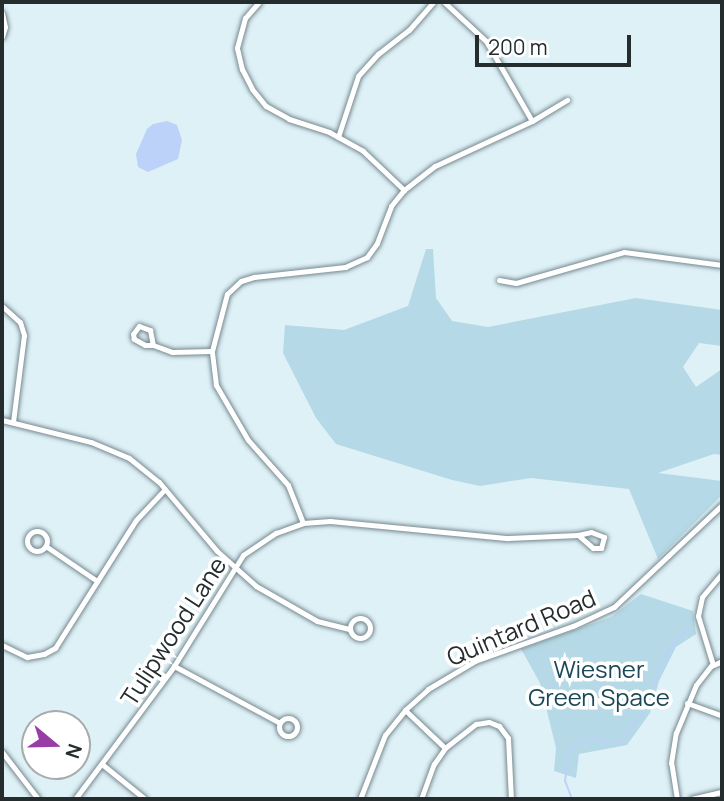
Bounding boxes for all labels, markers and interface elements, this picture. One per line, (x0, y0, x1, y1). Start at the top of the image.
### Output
scale bar (479, 21, 635, 65)
text: 200 m (488, 33, 548, 61)
street label: Tulipwood Lane (114, 551, 232, 711)
street label: Quintard Road (442, 583, 600, 671)
park label: Wiesner Green Space (528, 655, 670, 711)
north arrow (21, 710, 91, 780)
text: N (59, 740, 88, 762)

